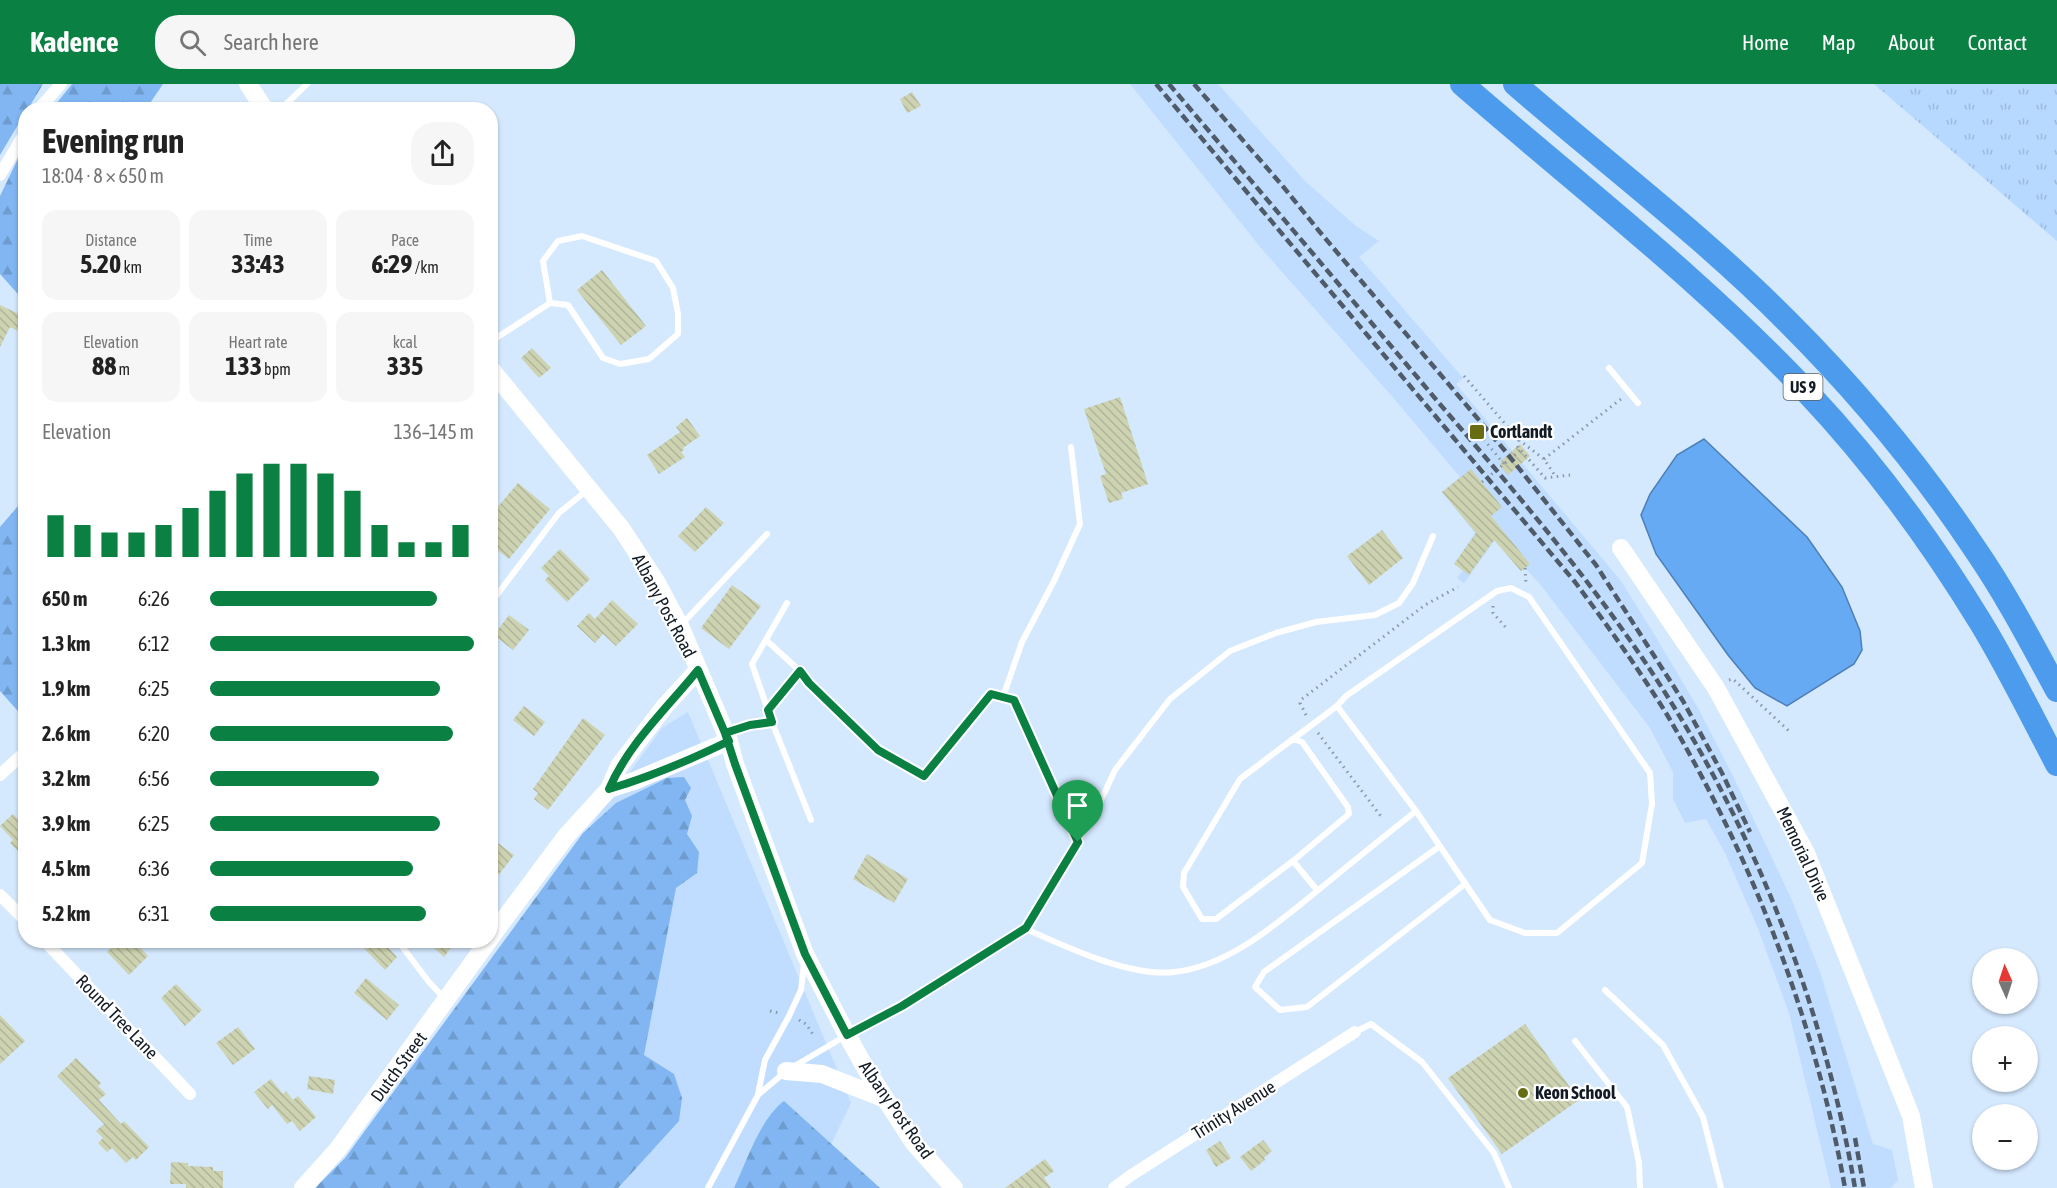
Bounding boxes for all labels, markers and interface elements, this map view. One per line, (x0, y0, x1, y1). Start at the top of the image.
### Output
search box (155, 15, 575, 69)
text: Kadence (30, 26, 119, 58)
icon: search (176, 26, 209, 59)
text: Search here (224, 29, 319, 55)
text: Home (1742, 30, 1789, 54)
text: Map (1822, 30, 1856, 54)
text: About (1889, 30, 1935, 54)
text: Contact (1968, 30, 2027, 54)
text: Evening run (42, 122, 184, 160)
button: share (411, 122, 474, 185)
text: 18:04 · 8 × 650 m (42, 164, 164, 187)
text: Distance (85, 231, 137, 249)
text: Time (243, 231, 273, 249)
text: Pace (391, 231, 419, 249)
text: 5.20 (80, 249, 121, 279)
text: 33:43 (231, 249, 285, 279)
text: 6:29 (371, 249, 413, 279)
text: km (121, 258, 142, 276)
text: /km (413, 258, 439, 276)
text: Elevation (83, 333, 139, 351)
text: Heart rate (229, 333, 287, 351)
text: kcal (393, 333, 417, 351)
text: 88 (92, 351, 116, 381)
text: 133 (225, 351, 262, 381)
text: 335 (387, 351, 423, 381)
text: m (116, 360, 130, 378)
text: bpm (262, 360, 291, 378)
road number: US 9 (1784, 374, 1822, 400)
text: Elevation (42, 420, 111, 443)
text: 136–145 m (393, 420, 474, 443)
place label: Cortlandt (1490, 421, 1553, 442)
marker: Cortlandt (1468, 423, 1486, 441)
street label: Albany Post Road (628, 550, 701, 661)
text: 650 m (42, 587, 87, 610)
text: 6:26 (138, 587, 170, 610)
text: 1.3 km (42, 632, 90, 655)
text: 6:12 (138, 632, 170, 655)
text: 1.9 km (42, 677, 90, 700)
text: 6:25 (138, 677, 170, 700)
text: 2.6 km (42, 722, 90, 745)
text: 6:20 (138, 722, 170, 745)
text: 3.2 km (42, 767, 90, 790)
text: 6:56 (138, 767, 170, 790)
pin (1052, 780, 1103, 842)
icon: arrive (1061, 789, 1094, 822)
street label: Memorial Drive (1772, 803, 1834, 904)
text: 3.9 km (42, 812, 90, 835)
text: 6:25 (138, 812, 170, 835)
text: 4.5 km (42, 857, 90, 880)
text: 6:36 (138, 857, 170, 880)
text: 5.2 km (42, 902, 90, 925)
text: 6:31 (138, 902, 170, 925)
north arrow (1972, 948, 2038, 1014)
map controls (1972, 948, 2038, 1170)
street label: Round Tree Lane (72, 970, 163, 1063)
button: + (1972, 1026, 2038, 1092)
street label: Dutch Street (366, 1028, 431, 1106)
street label: Albany Post Road (855, 1057, 938, 1163)
street label: Trinity Avenue (1188, 1076, 1279, 1143)
place label: Keon School (1535, 1082, 1616, 1103)
marker: Keon School (1516, 1086, 1530, 1100)
button: − (1972, 1104, 2038, 1170)

